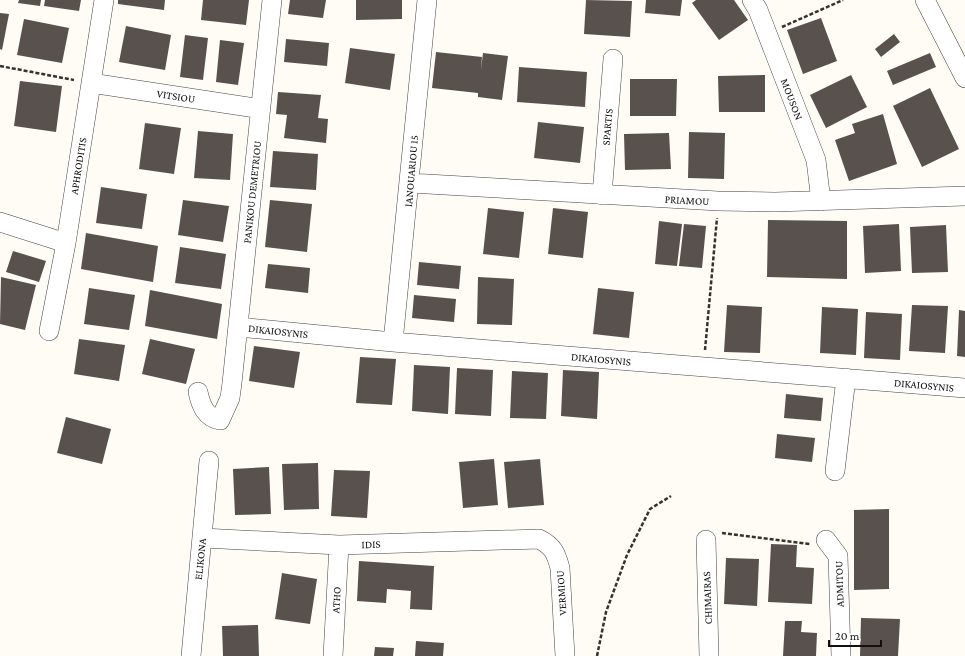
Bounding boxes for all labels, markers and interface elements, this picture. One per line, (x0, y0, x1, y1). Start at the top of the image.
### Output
street label: MOUSON (779, 77, 805, 121)
street label: VITSIOU (156, 87, 196, 105)
street label: SPARTIS (599, 108, 615, 146)
street label: IANOUARIOU 15 (402, 134, 420, 208)
street label: APHRODITIS (68, 137, 88, 195)
street label: PANIKOU DEMETRIOU (241, 140, 263, 244)
street label: PRIAMOU (664, 193, 710, 207)
street label: DIKAIOSYNIS (247, 322, 309, 340)
street label: DIKAIOSYNIS (570, 350, 632, 368)
street label: DIKAIOSYNIS (893, 376, 955, 394)
street label: ELIKONA (192, 537, 208, 580)
street label: IDIS (361, 538, 381, 550)
street label: ADMITOU (832, 561, 846, 607)
street label: VERMIOU (553, 570, 569, 616)
street label: CHIMAIRAS (700, 571, 714, 625)
street label: ATHO (329, 586, 343, 614)
scale bar (829, 622, 881, 648)
text: 20 m (835, 629, 860, 643)

